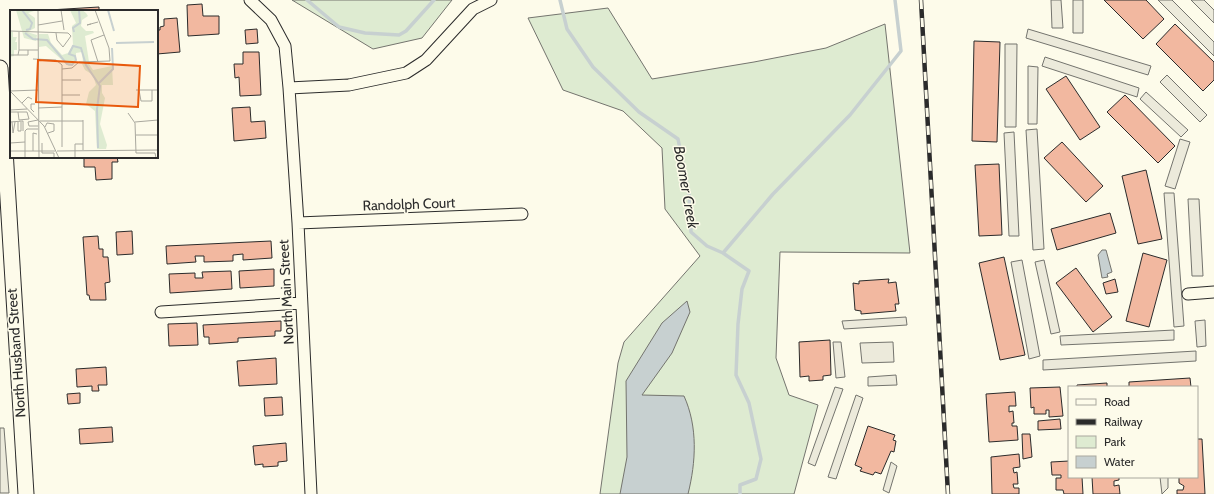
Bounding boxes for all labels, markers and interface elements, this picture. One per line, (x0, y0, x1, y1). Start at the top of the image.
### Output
inset map (10, 10, 158, 158)
water label: Boomer Creek (670, 144, 702, 230)
street label: Randolph Court (362, 193, 456, 215)
street label: North Main Street (274, 239, 298, 345)
street label: North Husband Street (2, 288, 29, 418)
legend (1068, 386, 1198, 478)
text: Road (1104, 394, 1130, 409)
text: Railway (1104, 414, 1142, 429)
text: Park (1104, 434, 1126, 449)
text: Water (1104, 454, 1135, 469)

